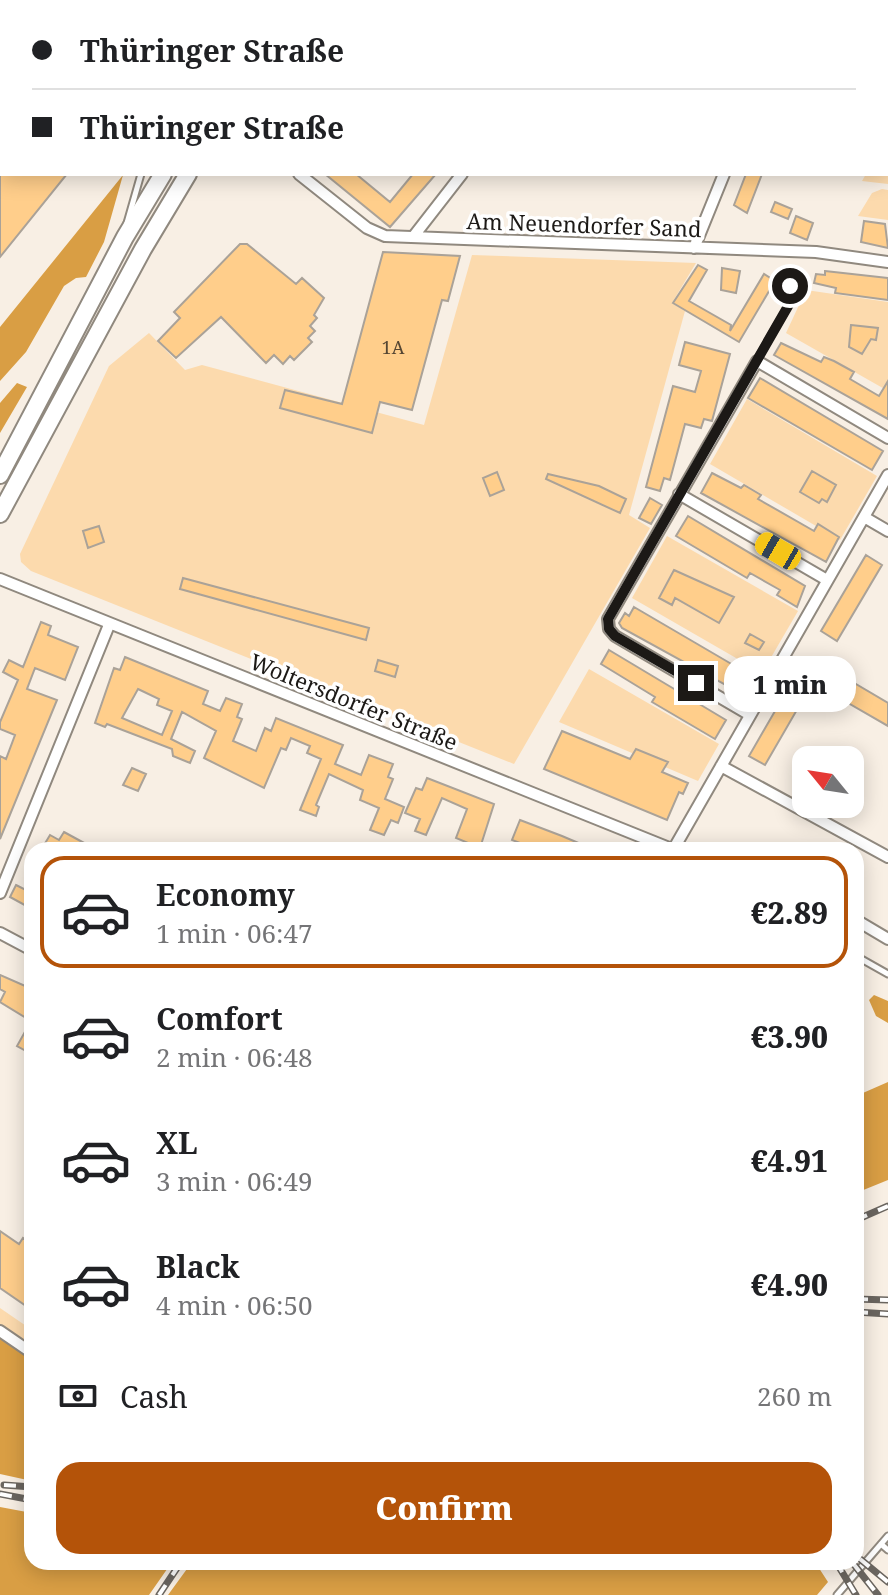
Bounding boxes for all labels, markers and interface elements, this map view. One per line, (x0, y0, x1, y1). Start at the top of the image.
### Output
text: Thüringer Straße (80, 30, 344, 71)
text: Thüringer Straße (80, 107, 344, 148)
street label: Am Neuendorfer Sand (466, 205, 702, 243)
route start (772, 268, 808, 304)
house number: 1A (382, 335, 405, 359)
car (751, 529, 805, 573)
street label: Woltersdorfer Straße (246, 646, 462, 756)
callout: 1 min (724, 655, 856, 711)
route end (678, 665, 714, 701)
text: 1 min (753, 666, 827, 702)
north arrow (792, 746, 864, 818)
map controls (792, 746, 864, 818)
text: Economy (156, 874, 295, 915)
icon: car (60, 876, 132, 948)
text: €2.89 (751, 892, 828, 933)
text: 1 min · 06:47 (156, 915, 313, 951)
text: Comfort (156, 998, 283, 1039)
icon: car (60, 1000, 132, 1072)
text: €3.90 (751, 1016, 828, 1057)
text: 2 min · 06:48 (156, 1039, 313, 1075)
text: XL (156, 1122, 198, 1163)
icon: car (60, 1124, 132, 1196)
text: €4.91 (751, 1140, 828, 1181)
text: 3 min · 06:49 (156, 1163, 313, 1199)
text: Black (156, 1246, 240, 1287)
icon: car (60, 1248, 132, 1320)
text: €4.90 (751, 1264, 828, 1305)
text: 4 min · 06:50 (156, 1287, 313, 1323)
icon: cash (56, 1374, 100, 1418)
text: Cash (120, 1376, 188, 1417)
text: 260 m (757, 1378, 832, 1414)
button: Confirm (56, 1462, 832, 1554)

